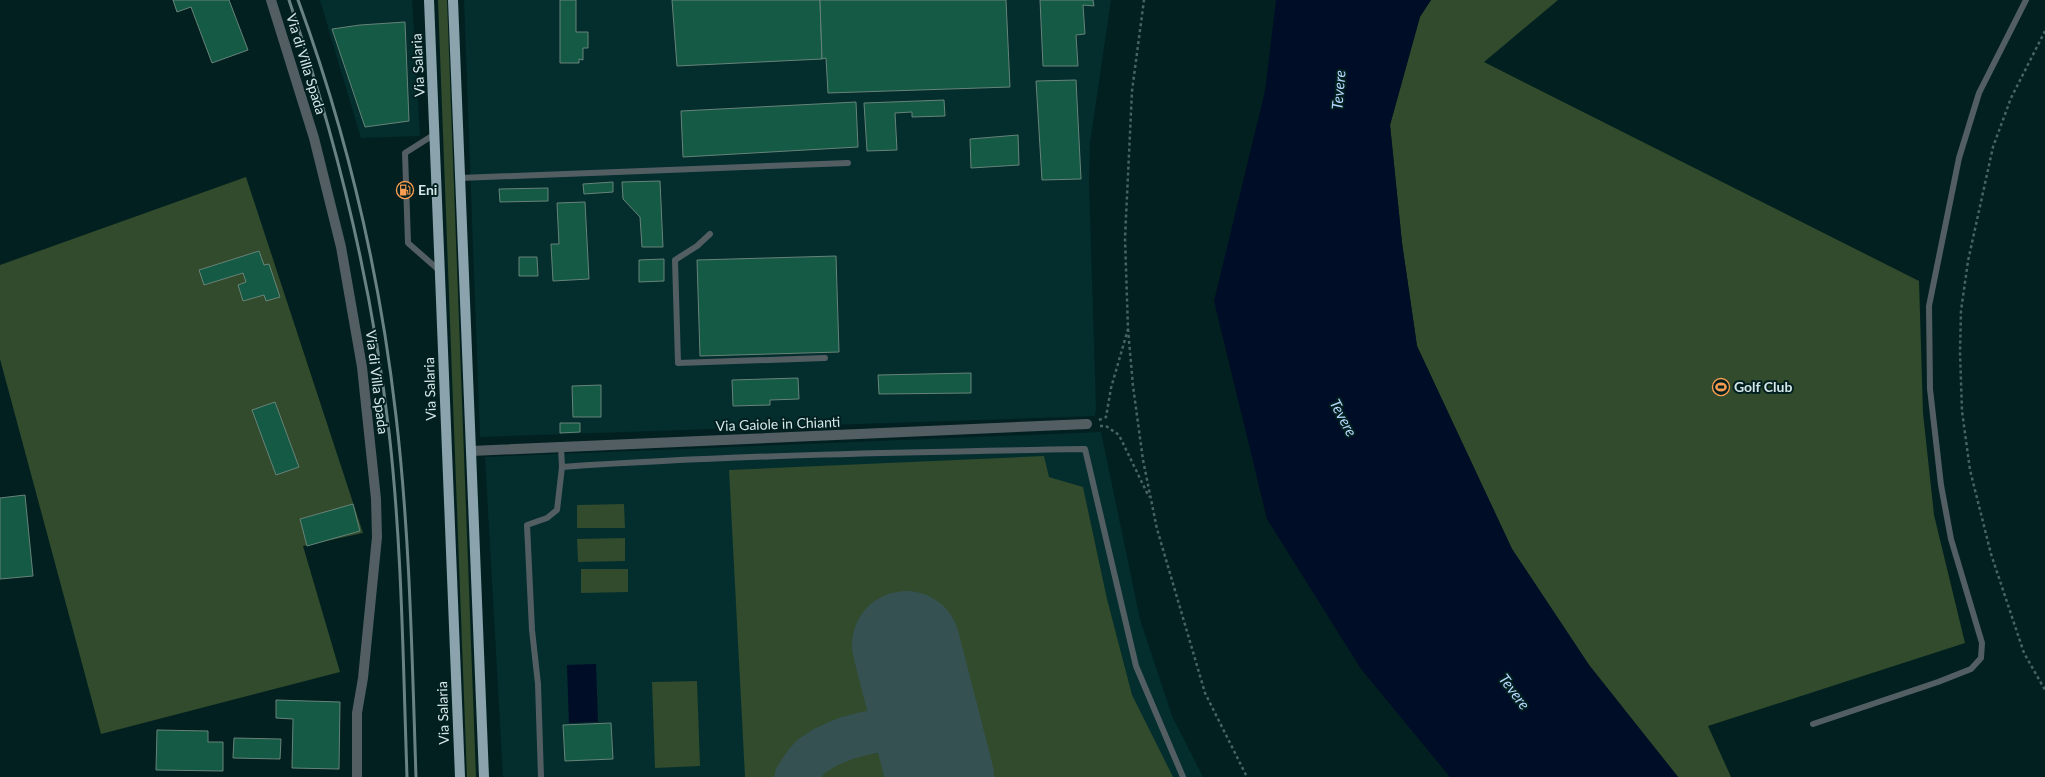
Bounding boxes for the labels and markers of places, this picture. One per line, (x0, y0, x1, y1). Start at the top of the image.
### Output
fuel station icon: Eni (395, 180, 415, 200)
place label: Eni (418, 181, 437, 198)
sports icon: Golf Club (1711, 377, 1731, 397)
place label: Golf Club (1734, 378, 1792, 395)

